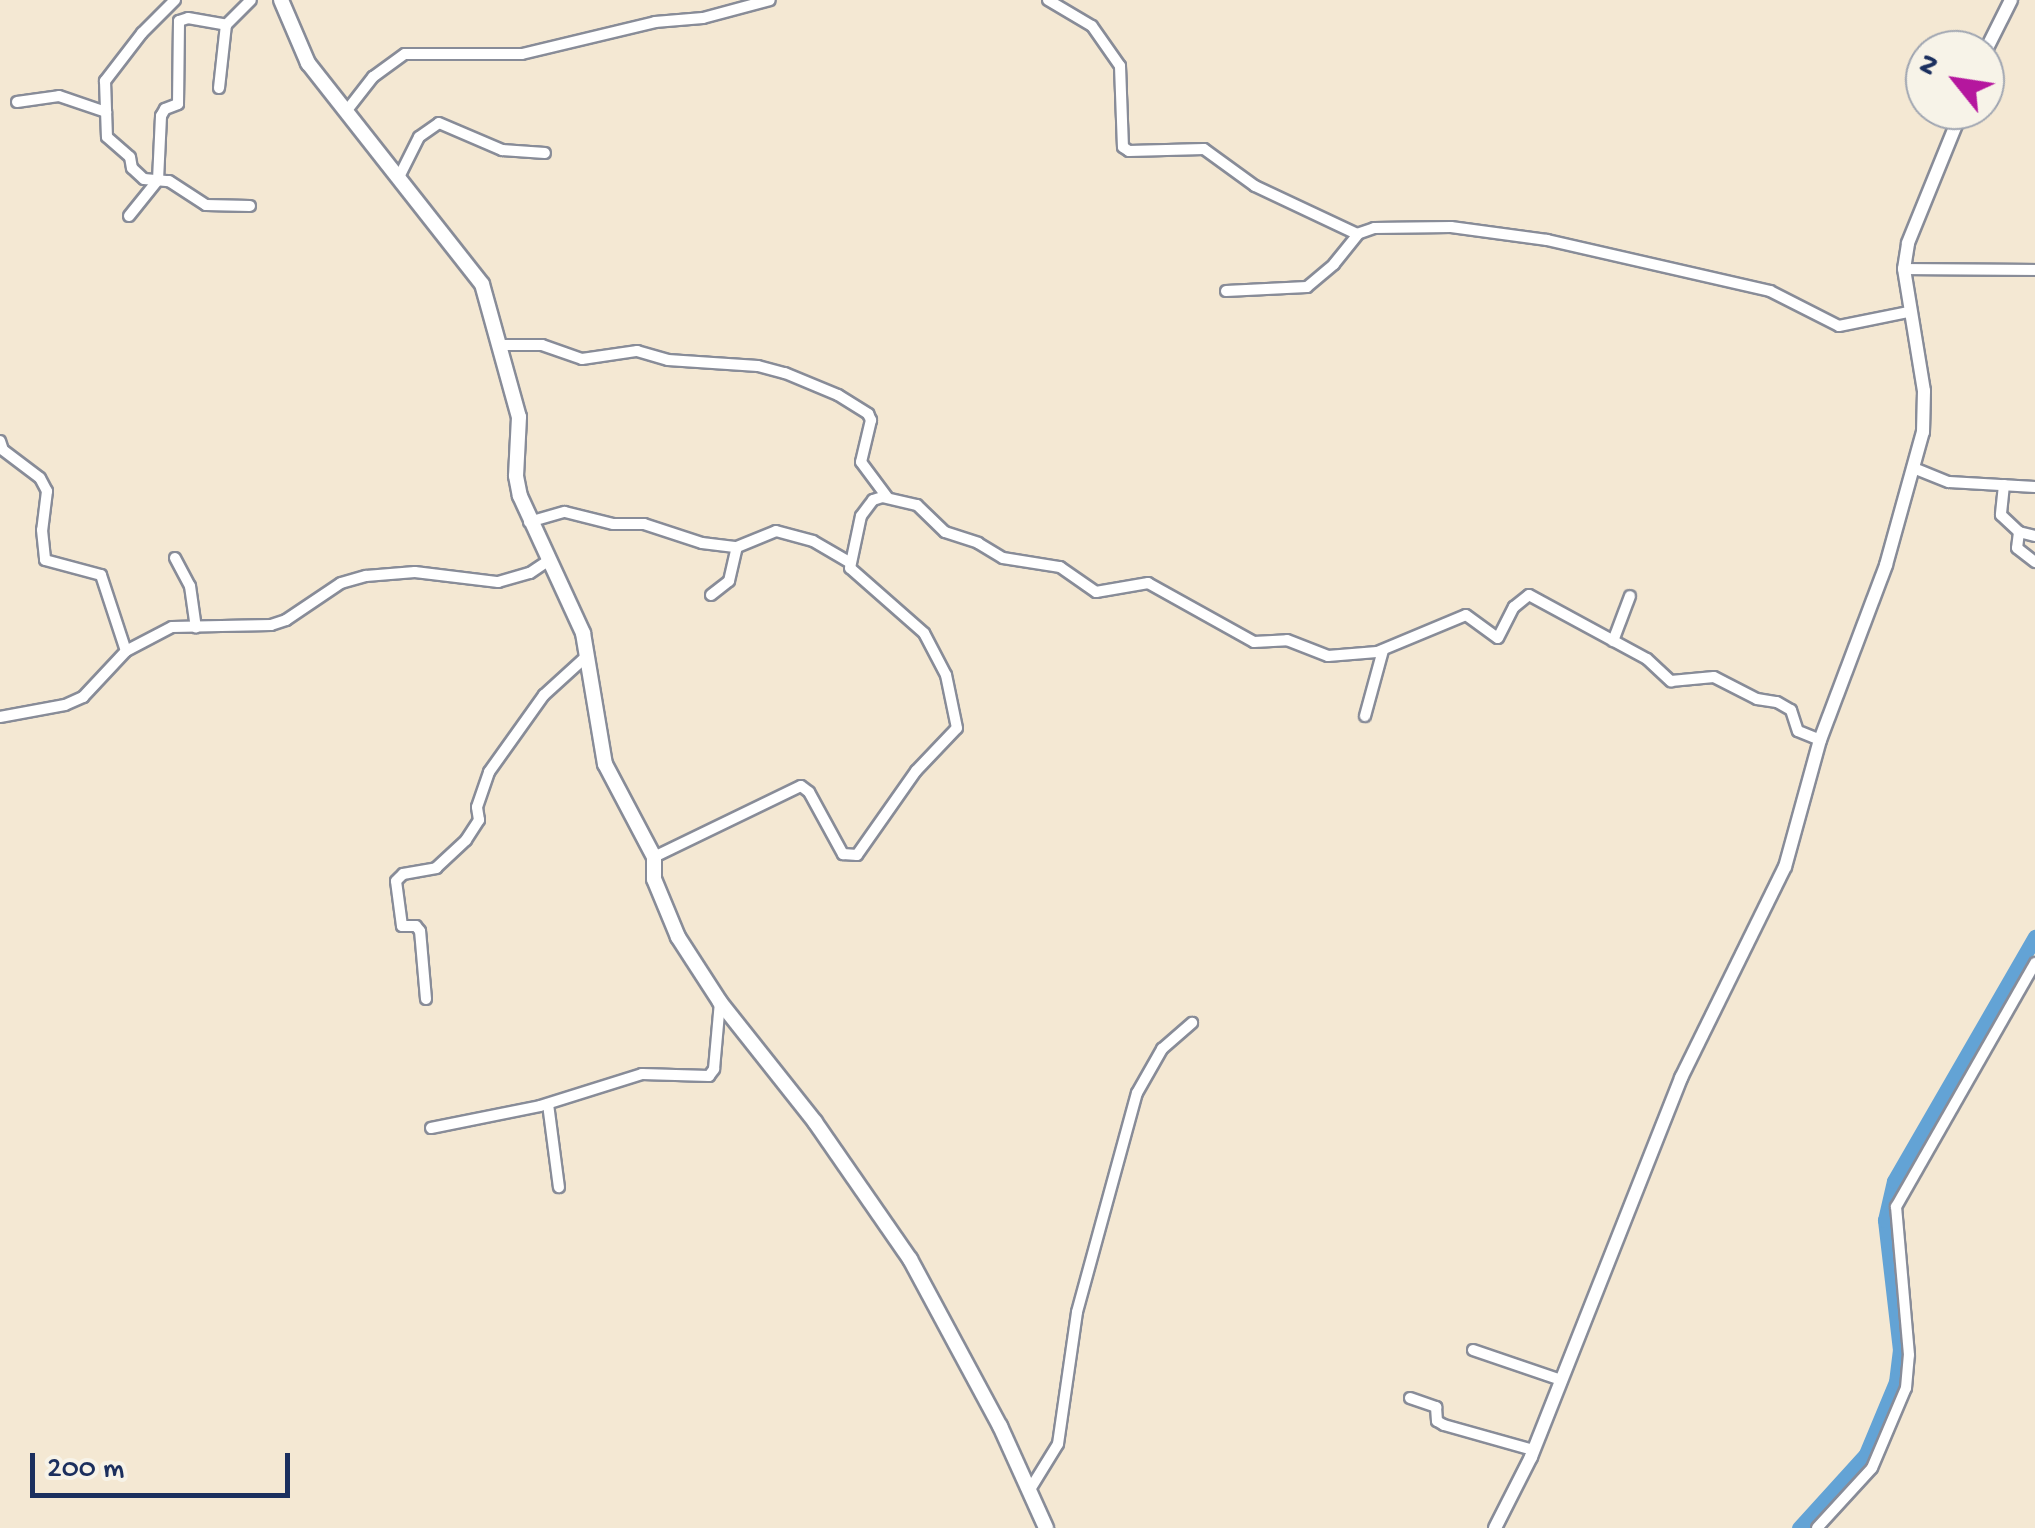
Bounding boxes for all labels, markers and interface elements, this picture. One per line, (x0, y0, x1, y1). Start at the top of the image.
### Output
north arrow (1905, 30, 2005, 130)
text: N (1911, 50, 1949, 82)
scale bar (35, 1433, 295, 1495)
text: 200 m (47, 1453, 124, 1488)

